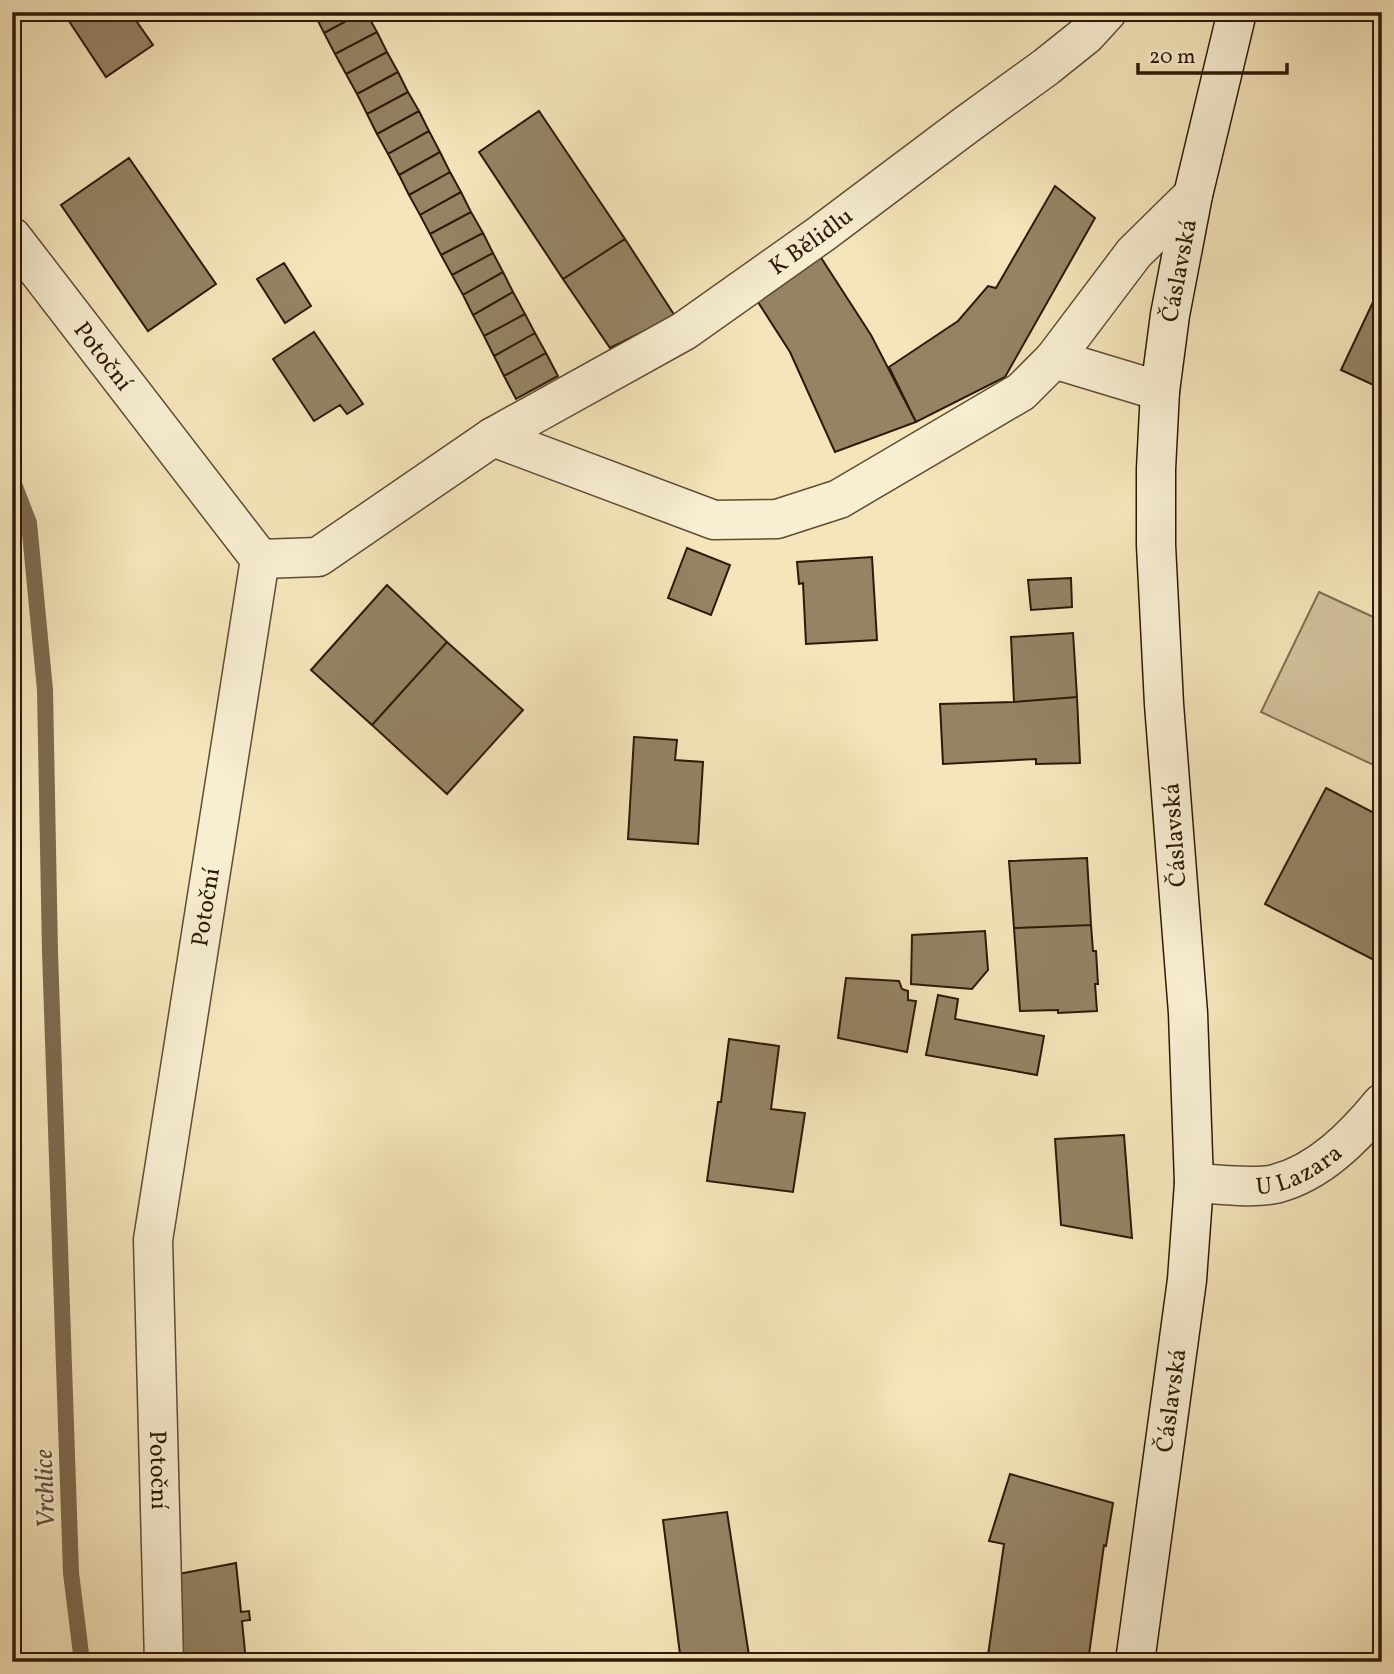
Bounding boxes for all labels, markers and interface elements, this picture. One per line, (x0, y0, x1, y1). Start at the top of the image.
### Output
scale bar (1138, 32, 1287, 76)
text: 20 m (1149, 43, 1195, 72)
street label: K Bělidlu (763, 201, 861, 284)
street label: Čáslavská (1154, 217, 1207, 325)
street label: Potoční (64, 315, 140, 399)
street label: Čáslavská (1155, 782, 1197, 888)
street label: Potoční (184, 865, 230, 949)
street label: U Lazara (1254, 1137, 1350, 1205)
street label: Čáslavská (1149, 1347, 1196, 1455)
street label: Potoční (139, 1430, 175, 1510)
water label: Vrchlice (27, 1448, 65, 1529)

